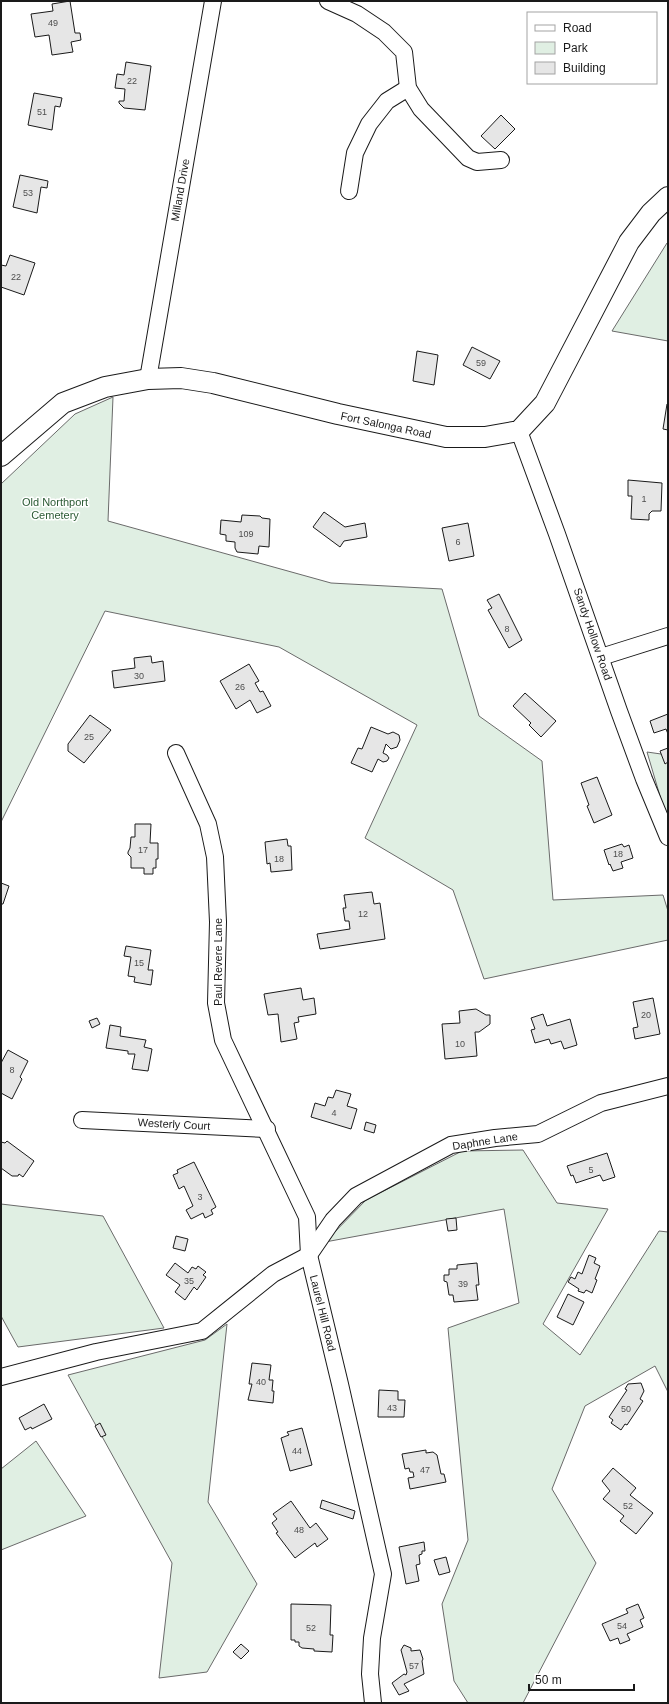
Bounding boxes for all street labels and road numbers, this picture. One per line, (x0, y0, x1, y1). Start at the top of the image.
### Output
street label: Milland Drive (169, 158, 191, 222)
street label: Fort Salonga Road (340, 410, 432, 440)
street label: Sandy Hollow Road (572, 586, 614, 682)
street label: Paul Revere Lane (212, 918, 224, 1006)
street label: Westerly Court (137, 1116, 211, 1132)
street label: Daphne Lane (451, 1130, 519, 1152)
street label: Laurel Hill Road (308, 1274, 338, 1352)

